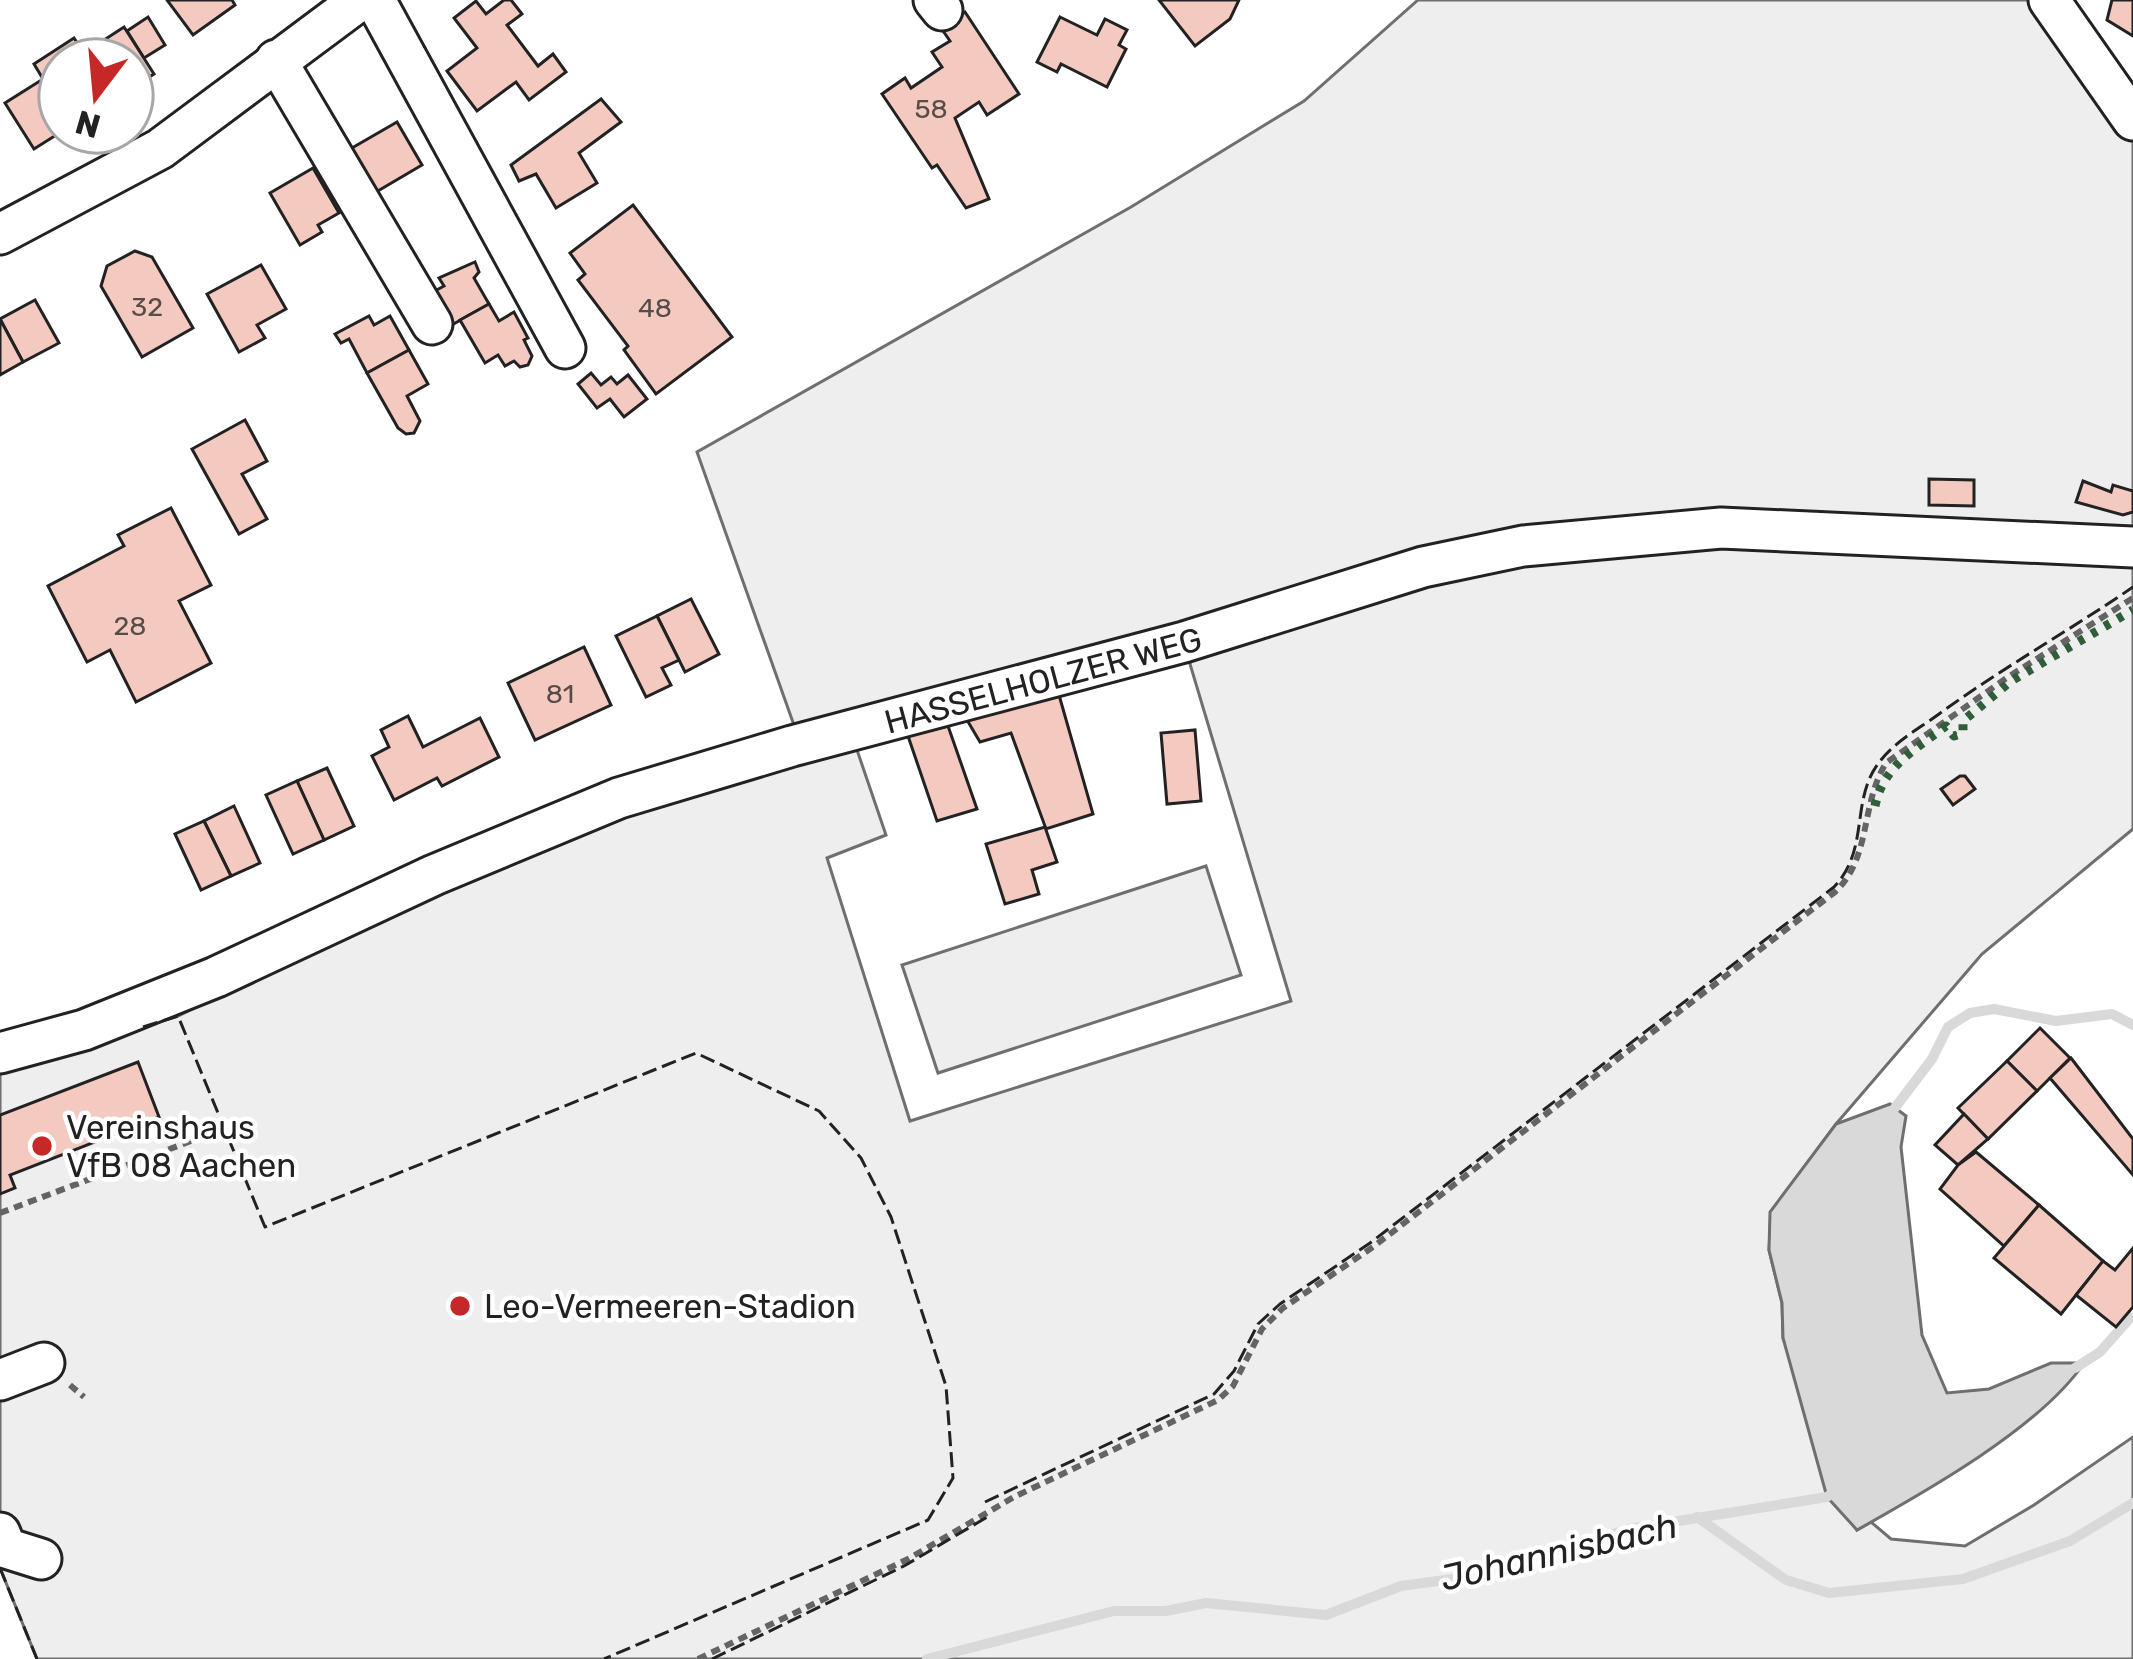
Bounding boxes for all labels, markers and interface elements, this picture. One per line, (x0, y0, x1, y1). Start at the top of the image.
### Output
north arrow (36, 36, 156, 156)
house number: 58 (914, 93, 948, 125)
text: N (71, 102, 105, 146)
house number: 32 (131, 291, 163, 323)
house number: 48 (638, 292, 672, 324)
house number: 28 (113, 610, 147, 642)
street label: HASSELHOLZER WEG (880, 619, 1206, 742)
house number: 81 (546, 678, 574, 710)
place label: Vereinshaus VfB 08 Aachen (66, 1108, 296, 1185)
marker: Vereinshaus VfB 08 Aachen (29, 1133, 55, 1159)
place label: Leo-Vermeeren-Stadion (484, 1287, 856, 1326)
marker: Leo-Vermeeren-Stadion (447, 1293, 473, 1319)
water label: Johannisbach (1437, 1503, 1682, 1600)

